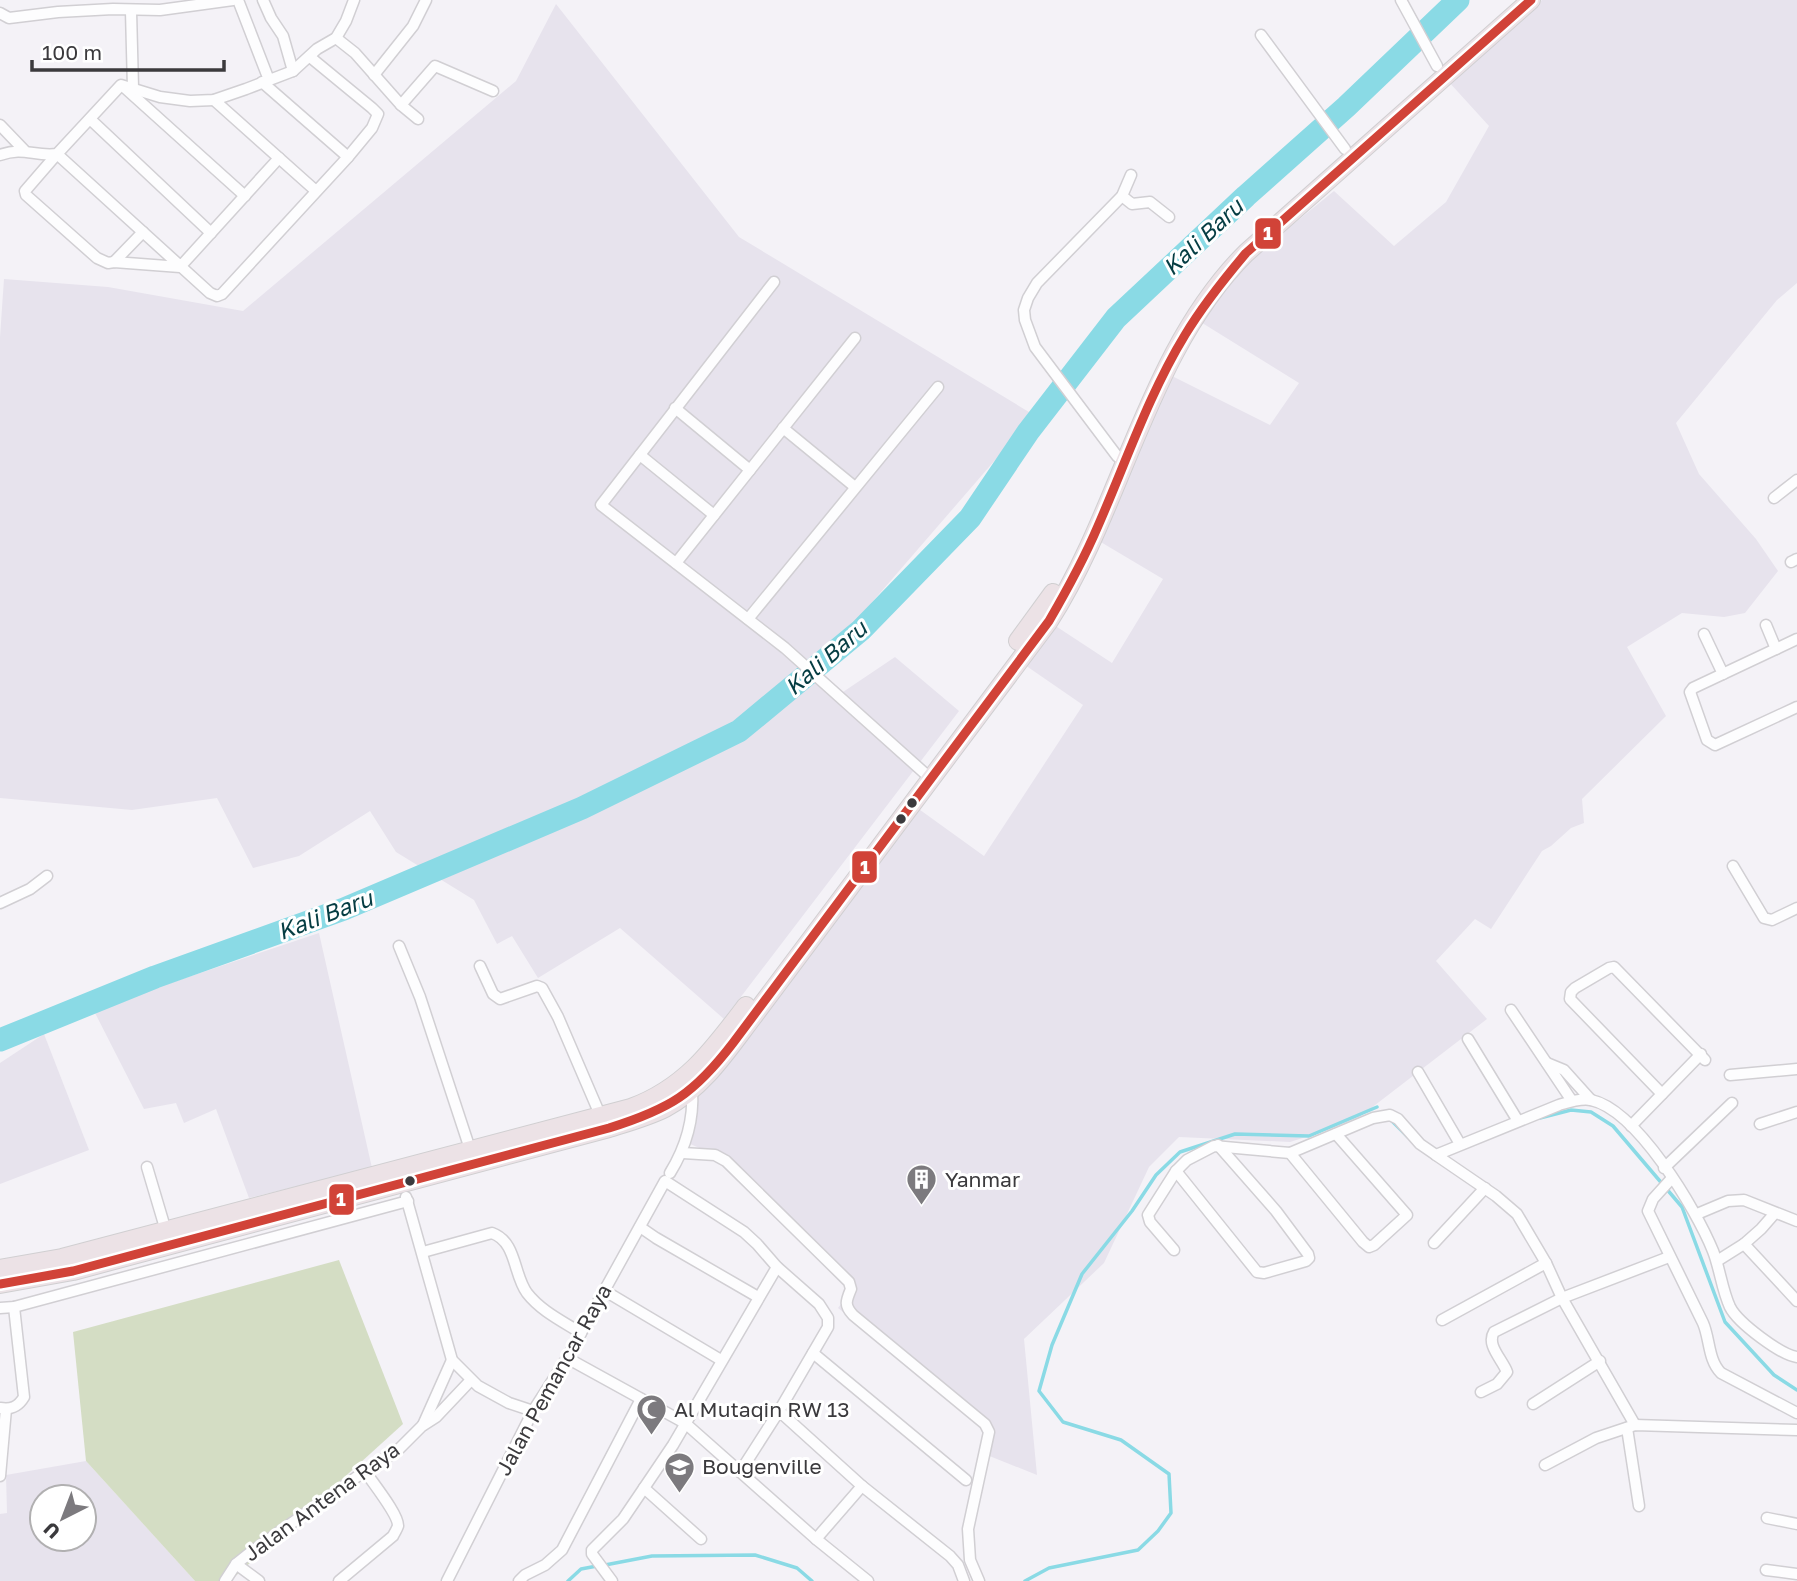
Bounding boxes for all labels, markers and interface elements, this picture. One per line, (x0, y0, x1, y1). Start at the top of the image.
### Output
scale bar (32, 28, 224, 72)
text: 100 m (42, 39, 102, 65)
water label: Kali Baru (1156, 191, 1250, 280)
line badge: 1 (1254, 217, 1282, 250)
text: 1 (1263, 221, 1273, 244)
water label: Kali Baru (779, 613, 874, 700)
unlabelled marker (905, 796, 919, 810)
unlabelled marker (894, 812, 908, 826)
line badge: 1 (851, 850, 878, 884)
text: 1 (860, 855, 870, 878)
water label: Kali Baru (273, 882, 378, 945)
building icon: Yanmar (905, 1163, 939, 1207)
place label: Yanmar (945, 1166, 1020, 1192)
unlabelled marker (403, 1174, 417, 1188)
line badge: 1 (328, 1183, 355, 1216)
text: 1 (336, 1187, 346, 1210)
street label: Jalan Pemancar Raya (490, 1279, 617, 1480)
mosque icon: Al Mutaqin RW 13 (634, 1393, 668, 1437)
place label: Al Mutaqin RW 13 (674, 1396, 850, 1422)
street label: Jalan Antena Raya (238, 1436, 404, 1566)
school or university icon: Bougenville (662, 1450, 696, 1494)
place label: Bougenville (702, 1453, 822, 1479)
north arrow (28, 1483, 98, 1553)
text: U (38, 1518, 64, 1544)

